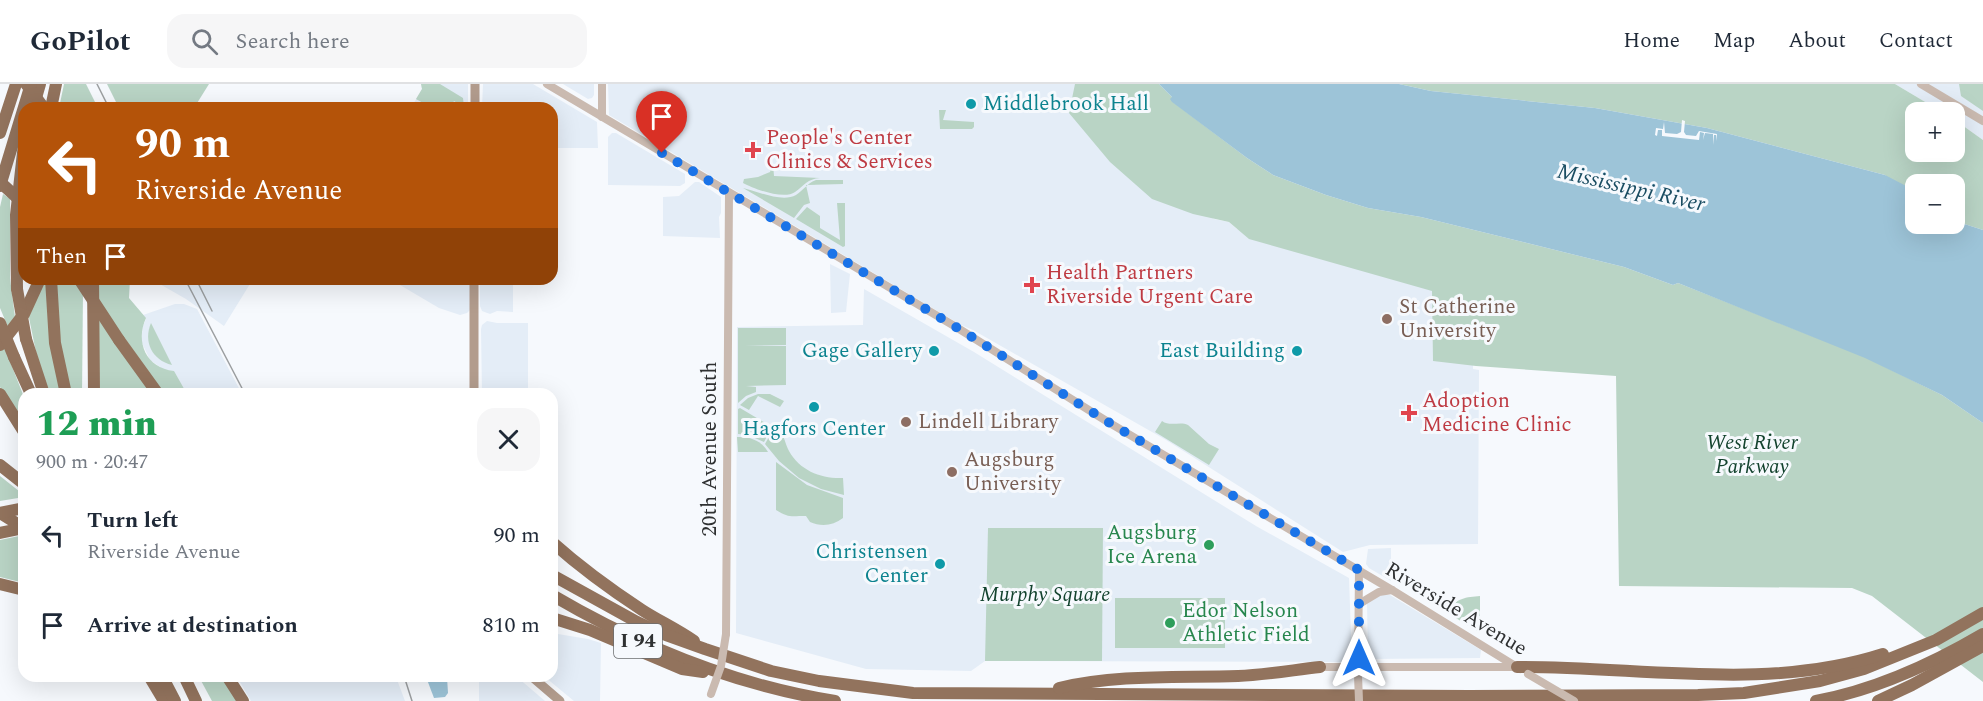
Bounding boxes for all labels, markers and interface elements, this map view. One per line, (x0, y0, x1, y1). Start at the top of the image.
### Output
search box (167, 14, 587, 68)
text: GoPilot (30, 20, 131, 63)
icon: search (188, 25, 221, 58)
text: Search here (236, 25, 350, 58)
text: Home (1623, 25, 1680, 57)
text: Map (1713, 25, 1755, 57)
text: About (1788, 25, 1846, 57)
text: Contact (1879, 25, 1953, 57)
place label: Middlebrook Hall (983, 88, 1149, 120)
pin (636, 91, 687, 153)
marker: Middlebrook Hall (964, 97, 978, 111)
icon: arrive (645, 100, 678, 133)
map controls (1905, 102, 1965, 234)
button: + (1905, 102, 1965, 162)
text: 90 m (135, 113, 230, 176)
place label: People's Center Clinics & Services (766, 122, 933, 178)
icon: left (36, 126, 114, 204)
marker: People's Center Clinics & Services (744, 141, 762, 159)
water label: Mississippi River (1554, 155, 1709, 221)
text: Riverside Avenue (135, 170, 342, 212)
button: − (1905, 174, 1965, 234)
text: Then (36, 240, 87, 273)
icon: arrive (99, 240, 132, 273)
place label: Health Partners Riverside Urgent Care (1046, 257, 1253, 313)
marker: Health Partners Riverside Urgent Care (1023, 276, 1041, 294)
place label: St Catherine University (1399, 291, 1516, 347)
marker: St Catherine University (1380, 312, 1394, 326)
place label: Gage Gallery (802, 335, 923, 367)
place label: East Building (1159, 335, 1285, 367)
marker: Gage Gallery (927, 344, 941, 358)
marker: East Building (1290, 344, 1304, 358)
street label: 20th Avenue South (694, 362, 726, 536)
place label: Adoption Medicine Clinic (1422, 385, 1572, 441)
text: 12 min (36, 397, 157, 452)
marker: Hagfors Center (807, 400, 821, 414)
marker: Adoption Medicine Clinic (1400, 404, 1418, 422)
place label: Lindell Library (918, 406, 1059, 438)
button: close (477, 408, 540, 471)
place label: Hagfors Center (742, 413, 886, 445)
marker: Lindell Library (899, 415, 913, 429)
park label: West River Parkway (1706, 427, 1799, 483)
place label: Augsburg University (964, 444, 1062, 500)
text: 900 m · 20:47 (36, 447, 148, 477)
marker: Augsburg University (945, 465, 959, 479)
text: Turn left (87, 504, 179, 537)
place label: Augsburg Ice Arena (1106, 517, 1198, 573)
icon: left (36, 519, 69, 552)
text: 90 m (494, 519, 540, 552)
place label: Christensen Center (815, 536, 928, 592)
text: Riverside Avenue (87, 537, 240, 567)
marker: Augsburg Ice Arena (1202, 538, 1216, 552)
street label: Riverside Avenue (1379, 554, 1533, 664)
marker: Christensen Center (933, 557, 947, 571)
park label: Murphy Square (980, 579, 1110, 611)
place label: Edor Nelson Athletic Field (1182, 595, 1310, 651)
icon: arrive (36, 609, 69, 642)
text: Arrive at destination (87, 609, 298, 642)
text: 810 m (483, 609, 540, 642)
marker: Edor Nelson Athletic Field (1163, 616, 1177, 630)
road number: I 94 (614, 624, 662, 658)
position arrow (1327, 626, 1391, 690)

